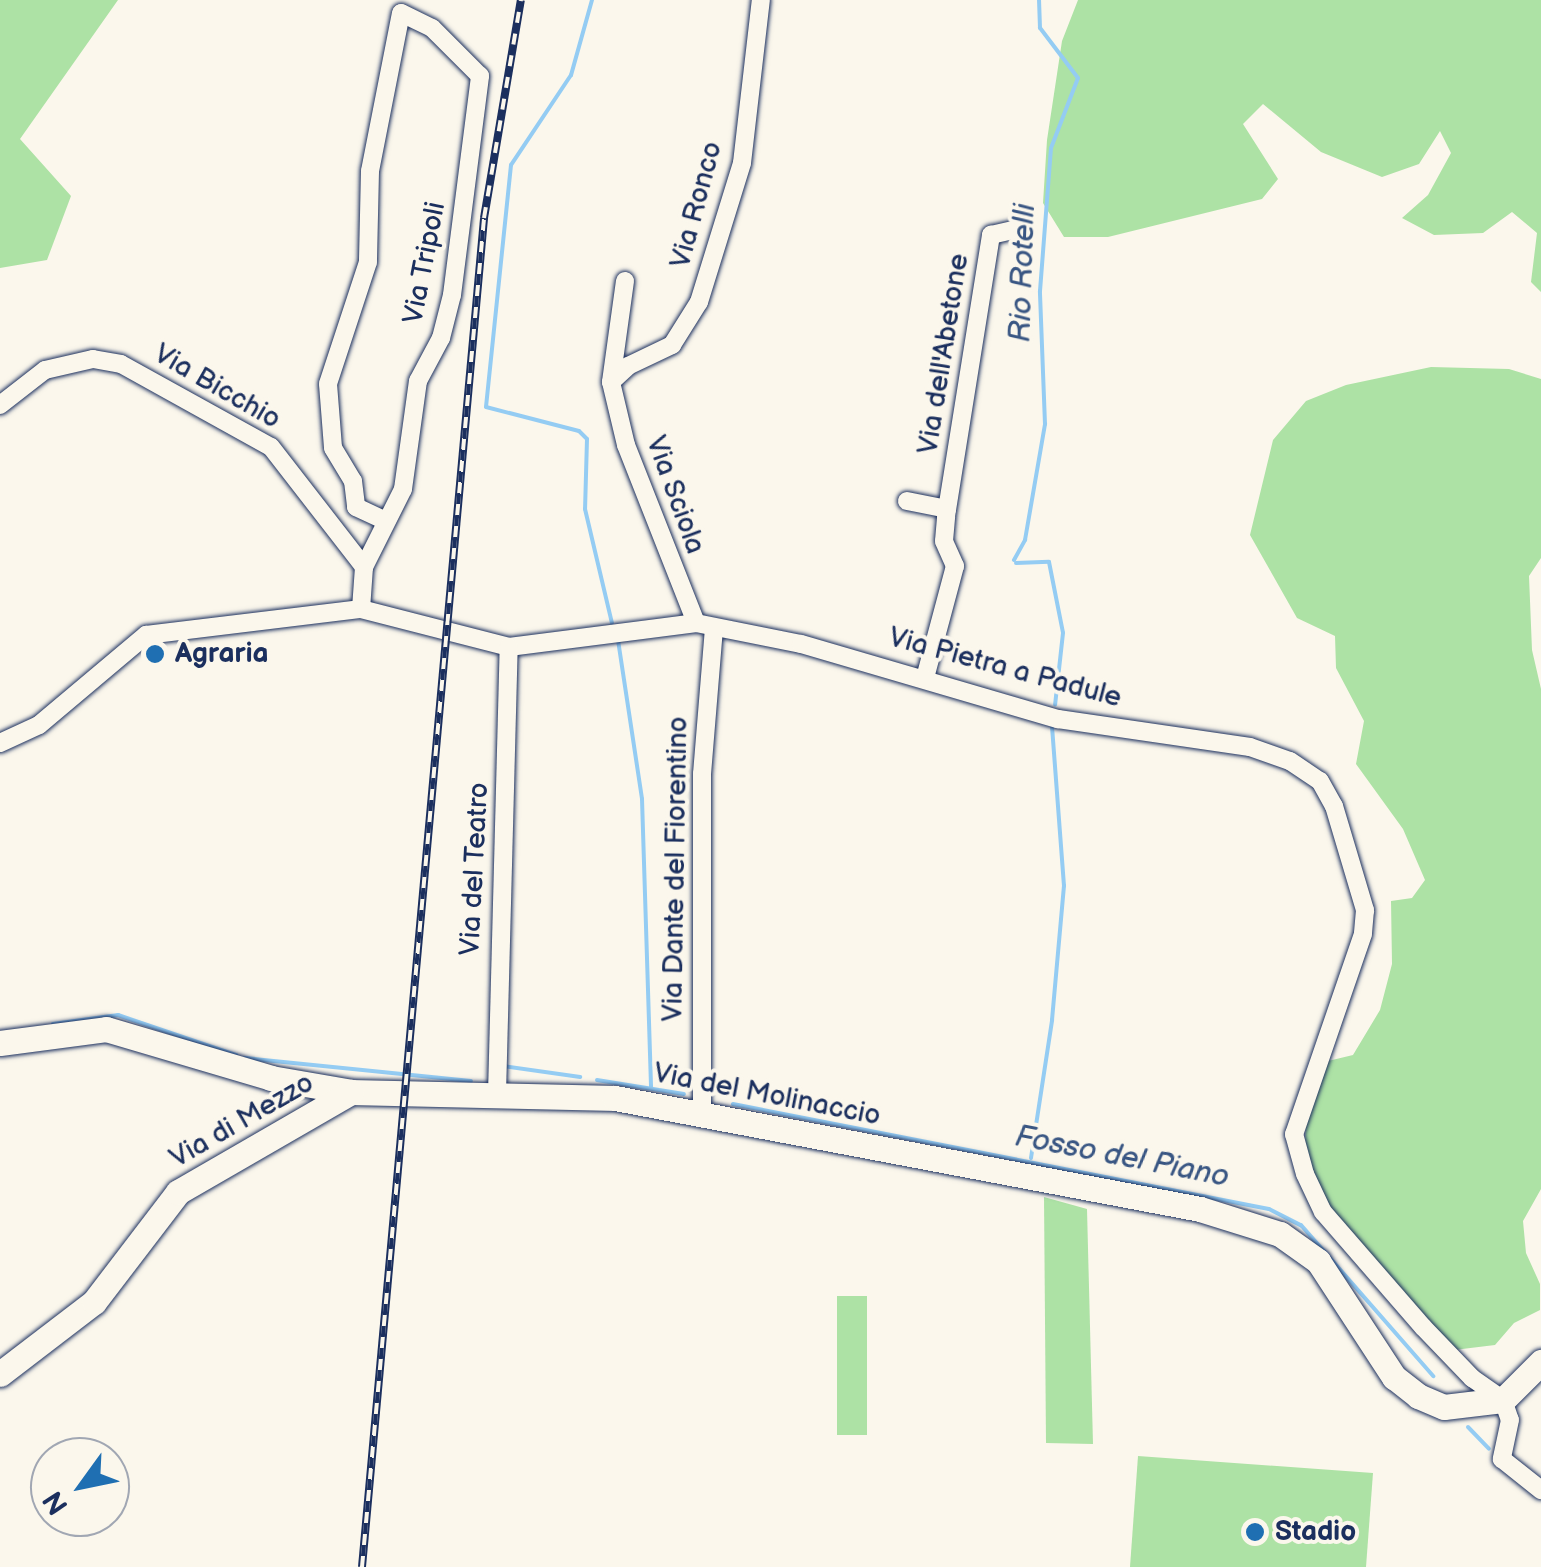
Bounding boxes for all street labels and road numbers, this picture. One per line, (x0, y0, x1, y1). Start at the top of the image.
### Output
street label: Via Ronco (664, 138, 730, 272)
street label: Via Tripoli (397, 199, 453, 327)
street label: Via dell'Abetone (912, 251, 976, 457)
street label: Via Bicchio (148, 337, 286, 437)
street label: Via Sciola (638, 431, 712, 559)
street label: Via Pietra a Padule (885, 621, 1125, 715)
street label: Via Dante del Fiorentino (657, 716, 695, 1022)
street label: Via del Teatro (454, 781, 496, 957)
street label: Via del Molinaccio (651, 1057, 883, 1133)
street label: Via di Mezzo (164, 1066, 320, 1176)

